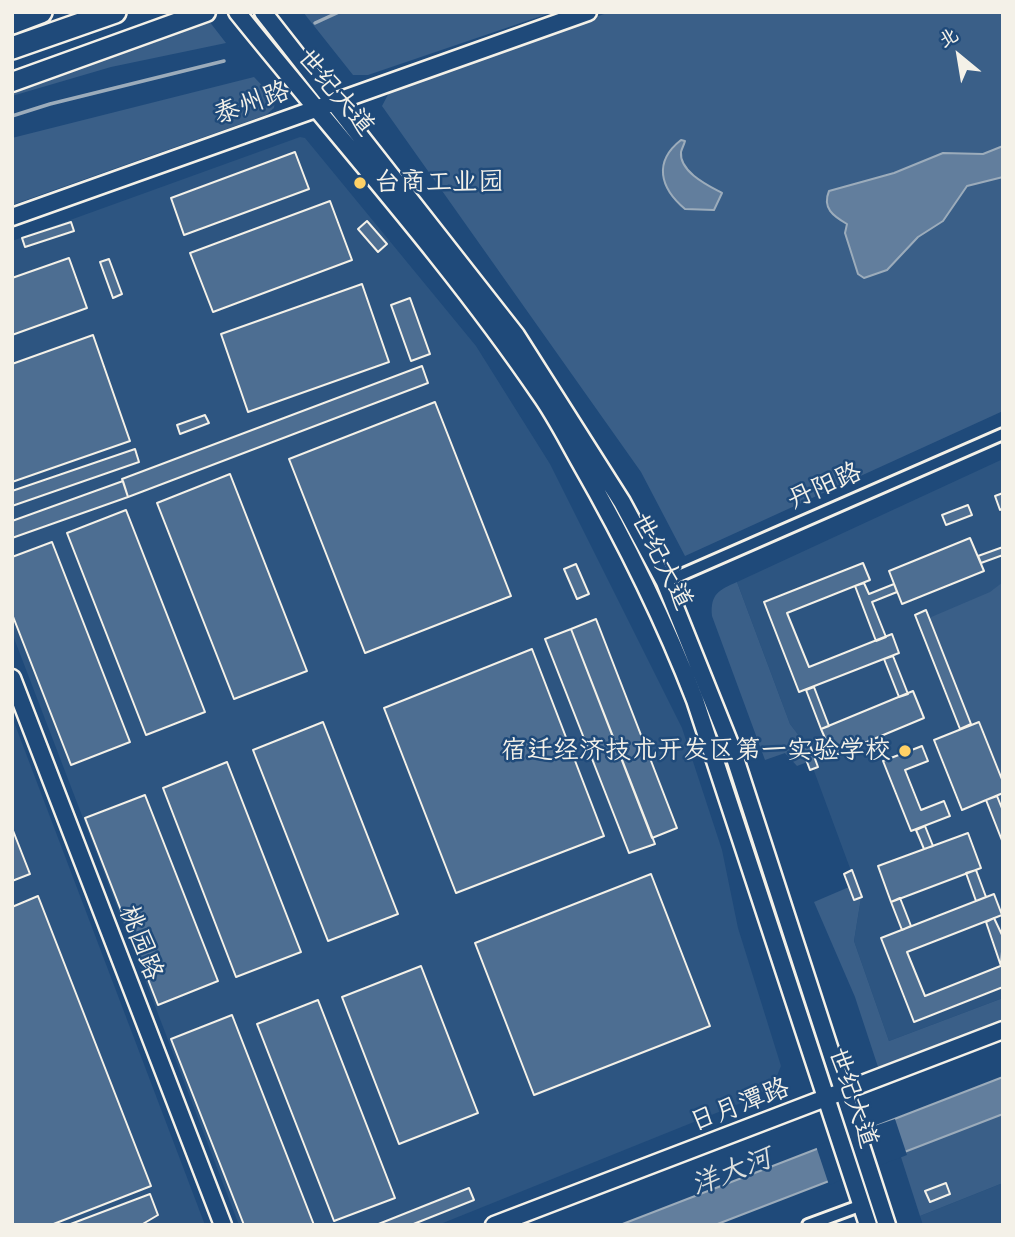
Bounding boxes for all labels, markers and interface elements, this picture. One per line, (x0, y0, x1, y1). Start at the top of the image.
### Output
north arrow (924, 21, 994, 91)
text: 北 (934, 23, 962, 52)
street label: 世纪大道 (290, 43, 380, 143)
street label: 泰州路 (210, 76, 294, 132)
place label: 台商工业园 (374, 167, 504, 199)
marker: 台商工业园 (352, 175, 368, 191)
street label: 丹阳路 (783, 457, 867, 517)
street label: 世纪大道 (623, 509, 699, 615)
place label: 宿迁经济技术开发区第一实验学校 (501, 735, 891, 767)
marker: 宿迁经济技术开发区第一实验学校 (897, 743, 913, 759)
street label: 桃园路 (111, 901, 169, 985)
street label: 世纪大道 (820, 1044, 884, 1152)
street label: 日月潭路 (686, 1073, 794, 1139)
water label: 洋大河 (687, 1142, 777, 1204)

